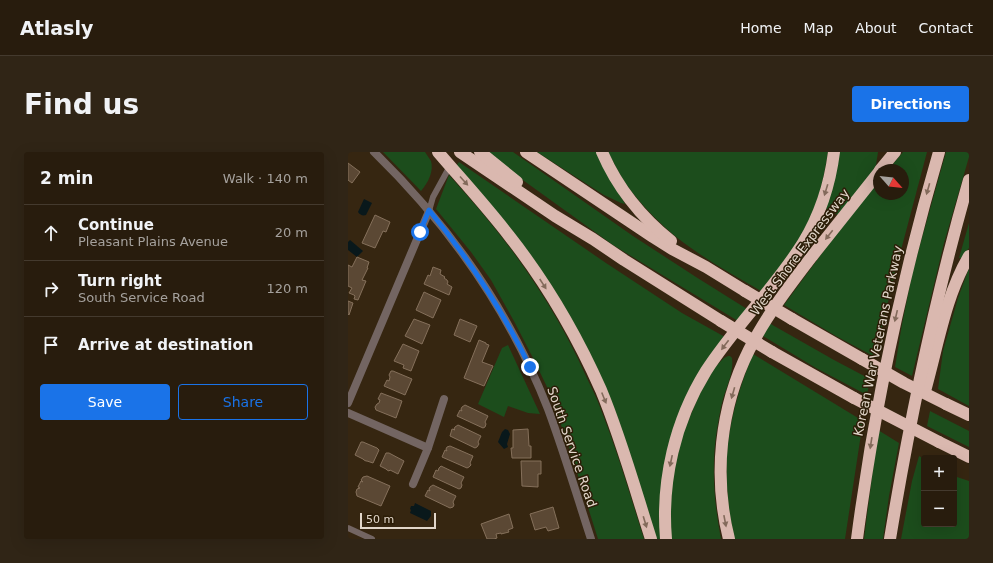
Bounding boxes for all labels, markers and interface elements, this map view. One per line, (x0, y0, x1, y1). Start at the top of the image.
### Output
text: Atlasly (20, 17, 93, 39)
text: Home (740, 20, 782, 36)
text: Map (804, 20, 833, 36)
text: About (855, 20, 897, 36)
text: Contact (919, 20, 973, 36)
button: Directions (852, 86, 969, 122)
text: Find us (24, 88, 139, 121)
north arrow (873, 164, 909, 200)
text: 2 min (40, 168, 93, 188)
text: Walk · 140 m (223, 171, 308, 186)
one-way arrow (459, 176, 468, 186)
one-way arrow (823, 184, 829, 196)
one-way arrow (925, 184, 931, 196)
street label: West Shore Expressway (747, 185, 853, 318)
text: Continue (78, 216, 154, 234)
icon: ahead (40, 222, 62, 244)
route start (411, 223, 429, 241)
text: 20 m (275, 225, 308, 240)
one-way arrow (825, 230, 833, 241)
text: Pleasant Plains Avenue (78, 234, 228, 249)
street label: Korean War Veterans Parkway (850, 244, 906, 438)
text: Turn right (78, 272, 162, 290)
icon: right (40, 278, 62, 300)
one-way arrow (540, 278, 547, 289)
text: 120 m (266, 281, 308, 296)
text: South Service Road (78, 290, 205, 305)
one-way arrow (893, 309, 899, 322)
icon: arrive (40, 334, 62, 356)
text: Arrive at destination (78, 336, 253, 354)
one-way arrow (721, 339, 729, 350)
route end (521, 358, 539, 376)
button: Save (40, 384, 170, 420)
button: Share (178, 384, 308, 420)
street label: South Service Road (544, 385, 600, 509)
one-way arrow (730, 387, 736, 399)
one-way arrow (601, 393, 607, 405)
one-way arrow (868, 437, 874, 449)
one-way arrow (667, 455, 673, 467)
map controls (921, 455, 957, 527)
button: + (921, 455, 957, 491)
button: − (921, 491, 957, 527)
scale bar (360, 511, 436, 530)
text: 50 m (366, 513, 394, 526)
one-way arrow (722, 515, 728, 528)
one-way arrow (643, 516, 649, 528)

